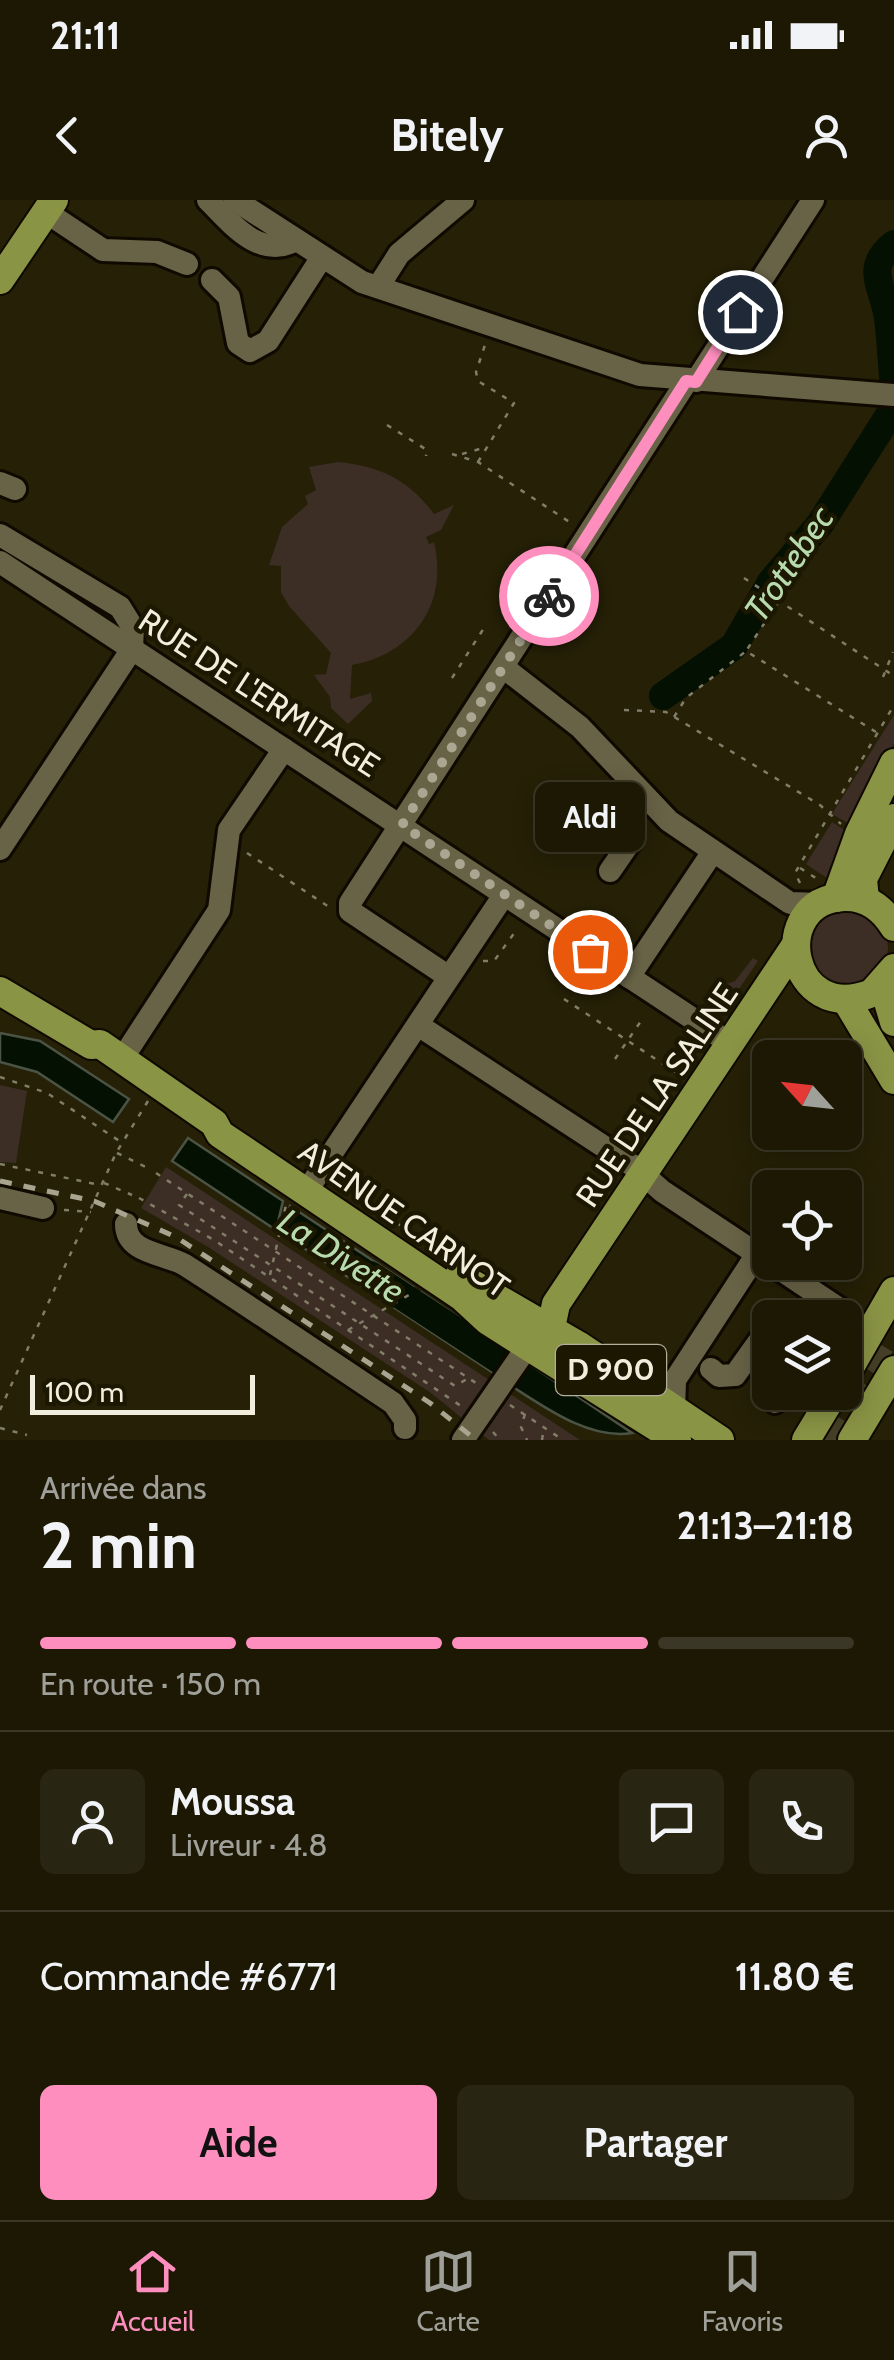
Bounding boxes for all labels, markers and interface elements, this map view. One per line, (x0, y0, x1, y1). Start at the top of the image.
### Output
text: 21:11 (50, 12, 121, 59)
icon: back (40, 108, 95, 163)
text: Bitely (390, 108, 504, 162)
icon: person (799, 108, 854, 163)
pin (698, 270, 783, 355)
icon: home (713, 285, 768, 340)
water label: Trottebec (734, 498, 843, 630)
courier (499, 546, 599, 646)
icon: bike (522, 569, 577, 624)
street label: RUE DE L'ERMITAGE (132, 600, 387, 785)
callout: Aldi (535, 782, 645, 852)
text: Aldi (563, 797, 617, 836)
pin (548, 910, 633, 995)
icon: bag (563, 925, 618, 980)
street label: RUE DE LA SALINE (567, 975, 746, 1214)
north arrow (752, 1040, 862, 1150)
map controls (752, 1040, 862, 1410)
street label: AVENUE CARNOT (291, 1131, 517, 1306)
button: locate (752, 1170, 862, 1280)
water label: La Divette (270, 1199, 412, 1312)
button: layers (752, 1300, 862, 1410)
road number: D 900 (556, 1345, 666, 1395)
scale bar (30, 1370, 255, 1414)
text: 100 m (45, 1375, 124, 1409)
text: Arrivée dans (40, 1468, 206, 1507)
text: 21:13–21:18 (677, 1502, 854, 1549)
text: 2 min (40, 1505, 197, 1584)
text: En route · 150 m (40, 1664, 261, 1703)
button: person (40, 1769, 145, 1874)
button: chat (619, 1769, 724, 1874)
button: phone (749, 1769, 854, 1874)
text: Moussa (170, 1778, 295, 1825)
text: Livreur · 4.8 (170, 1825, 328, 1864)
text: Commande #6771 (40, 1953, 338, 2000)
text: 11.80 € (735, 1953, 854, 2000)
button: Aide (40, 2085, 437, 2200)
button: Partager (457, 2085, 854, 2200)
tab: Accueil (111, 2244, 195, 2338)
tab: Carte (417, 2244, 480, 2338)
tab: Favoris (702, 2244, 783, 2338)

